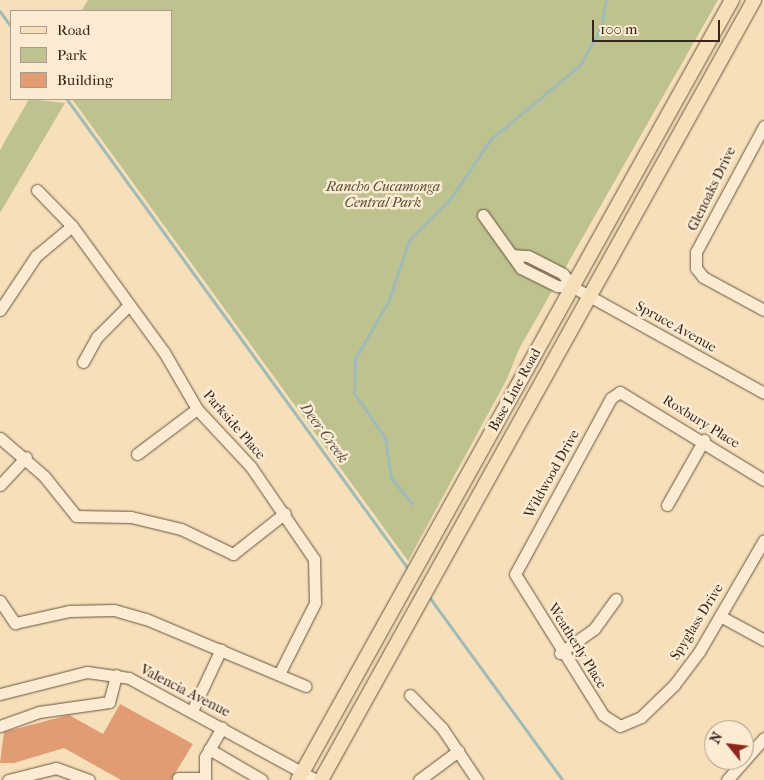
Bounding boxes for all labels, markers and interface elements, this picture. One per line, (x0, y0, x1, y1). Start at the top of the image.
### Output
legend (10, 10, 172, 100)
scale bar (594, 10, 722, 42)
text: 100 m (600, 20, 638, 38)
text: Road (57, 21, 90, 39)
text: Park (57, 46, 87, 64)
text: Building (57, 71, 113, 89)
street label: Glenoaks Drive (684, 144, 740, 234)
park label: Rancho Cucamonga Central Park (326, 179, 440, 212)
street label: Spruce Avenue (633, 298, 719, 356)
street label: Base Line Road (485, 346, 545, 434)
street label: Parkside Place (199, 387, 269, 463)
street label: Roxbury Place (659, 392, 743, 452)
water label: Deer Creek (296, 399, 352, 467)
street label: Wildwood Drive (521, 427, 583, 521)
street label: Spyglass Drive (667, 581, 727, 663)
street label: Weatherly Place (544, 600, 610, 692)
street label: Valencia Avenue (137, 661, 233, 721)
north arrow (704, 720, 754, 770)
text: N (706, 729, 726, 747)

